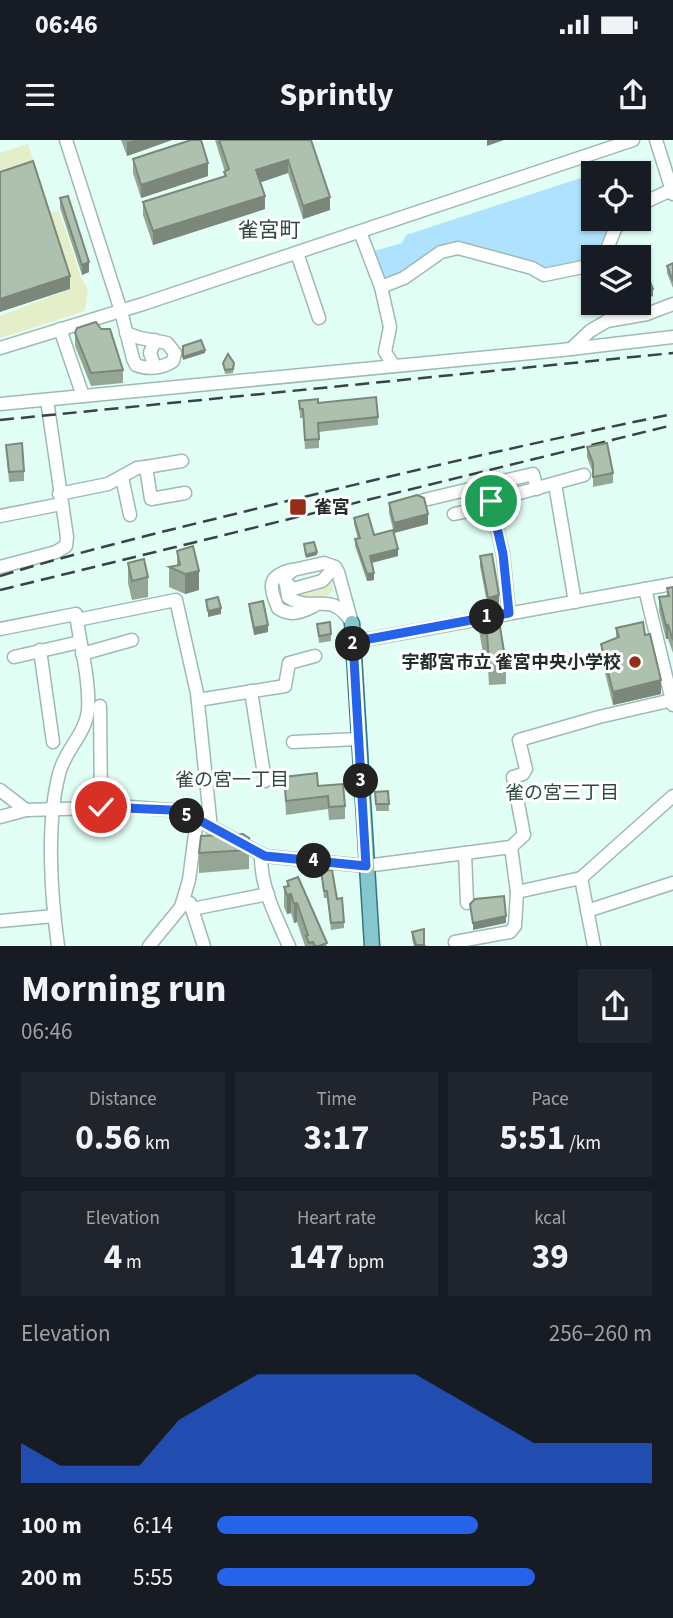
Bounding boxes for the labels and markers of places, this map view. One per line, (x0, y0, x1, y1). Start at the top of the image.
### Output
pin (461, 471, 521, 531)
place label: 雀宮 (314, 495, 350, 520)
marker: 雀宮 (288, 497, 308, 517)
pin: 1 (470, 600, 504, 634)
pin: 2 (336, 626, 370, 662)
place label: 宇都宮市立 雀宮中央小学校 (401, 650, 621, 675)
marker: 宇都宮市立 雀宮中央小学校 (627, 654, 643, 670)
pin: 3 (344, 764, 378, 798)
pin (71, 777, 131, 837)
pin: 5 (170, 798, 204, 834)
pin: 4 (296, 844, 332, 878)

